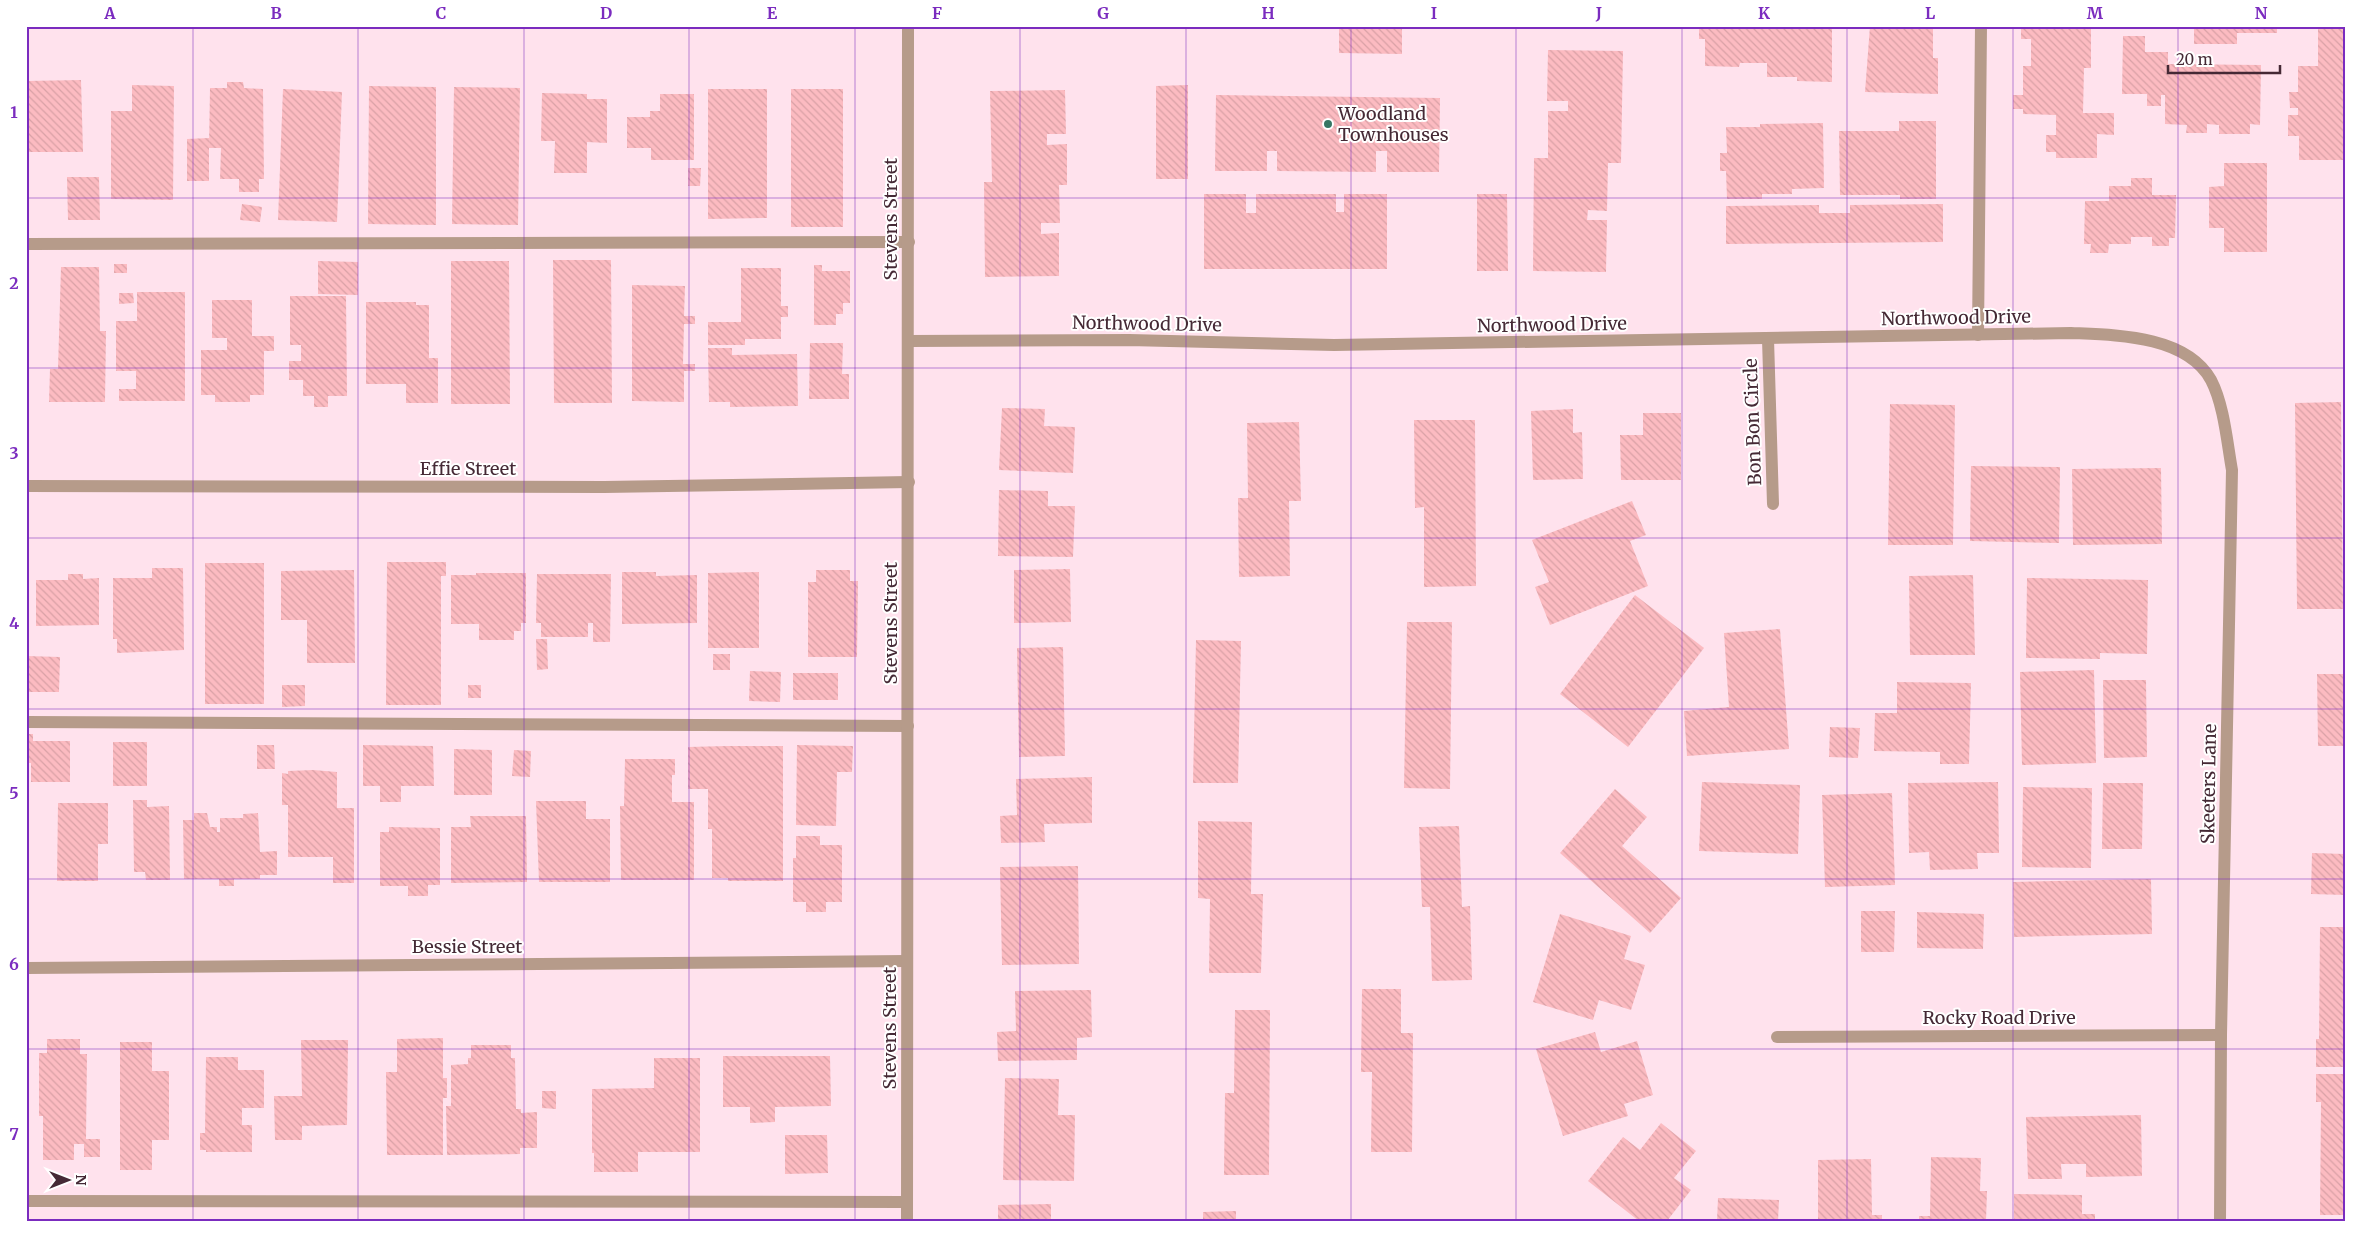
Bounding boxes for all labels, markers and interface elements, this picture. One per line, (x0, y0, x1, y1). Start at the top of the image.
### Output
text: A (103, 3, 116, 23)
text: B (270, 3, 282, 23)
text: C (436, 3, 446, 23)
text: D (600, 3, 612, 23)
text: E (767, 3, 778, 23)
text: F (932, 3, 942, 23)
text: G (1097, 3, 1109, 23)
text: H (1261, 3, 1275, 23)
text: I (1431, 3, 1437, 23)
text: J (1595, 3, 1602, 23)
text: K (1758, 3, 1770, 23)
text: L (1925, 3, 1935, 23)
text: M (2087, 3, 2104, 23)
text: N (2255, 3, 2268, 23)
scale bar (2168, 42, 2281, 74)
text: 20 m (2176, 50, 2213, 69)
text: 1 (10, 102, 18, 122)
place label: Woodland Townhouses (1337, 102, 1449, 146)
marker: Woodland Townhouses (1322, 118, 1334, 130)
street label: Stevens Street (879, 158, 902, 280)
text: 2 (9, 273, 19, 293)
street label: Northwood Drive (1881, 305, 2031, 330)
street label: Northwood Drive (1072, 311, 1222, 336)
street label: Northwood Drive (1477, 312, 1627, 337)
street label: Bon Bon Circle (1739, 358, 1766, 486)
text: 3 (9, 443, 19, 463)
street label: Effie Street (420, 457, 516, 480)
street label: Stevens Street (879, 562, 902, 684)
text: 4 (9, 613, 19, 633)
street label: Skeeters Lane (2196, 724, 2221, 844)
text: 5 (9, 783, 19, 803)
street label: Bessie Street (412, 935, 522, 958)
text: 6 (9, 954, 19, 974)
street label: Stevens Street (878, 967, 901, 1089)
street label: Rocky Road Drive (1922, 1006, 2076, 1029)
text: 7 (9, 1124, 19, 1144)
north arrow (42, 1154, 92, 1204)
text: N (72, 1174, 90, 1186)

